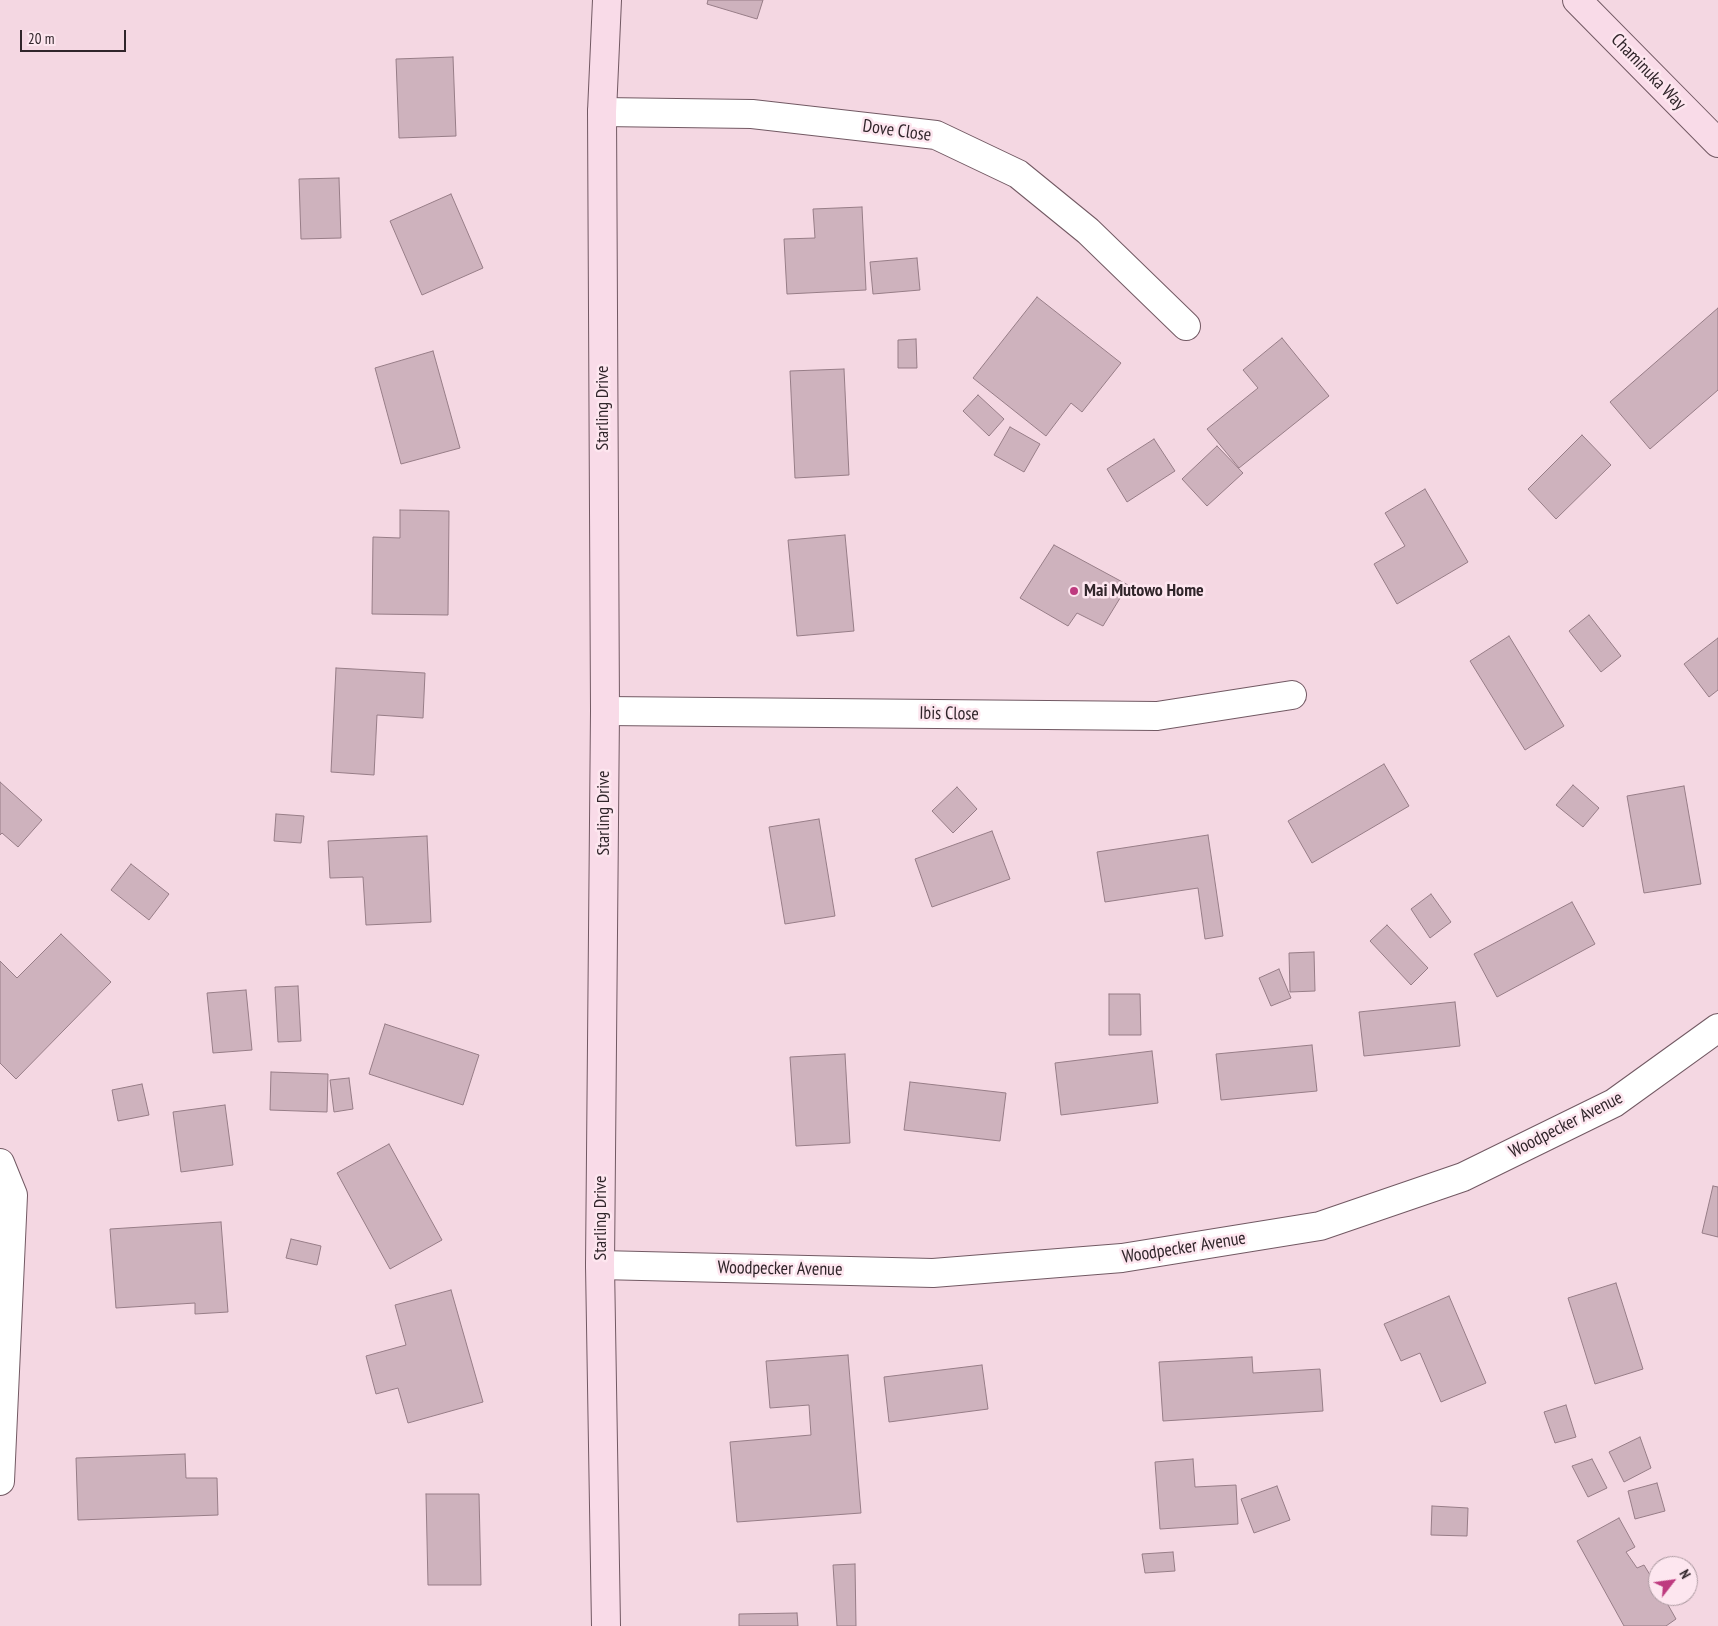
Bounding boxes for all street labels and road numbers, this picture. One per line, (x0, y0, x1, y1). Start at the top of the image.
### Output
street label: Chaminuka Way (1606, 29, 1690, 115)
street label: Dove Close (861, 116, 933, 146)
street label: Starling Drive (592, 365, 614, 451)
street label: Ibis Close (919, 703, 979, 725)
street label: Starling Drive (593, 770, 615, 856)
street label: Woodpecker Avenue (1505, 1087, 1627, 1163)
street label: Starling Drive (590, 1175, 612, 1261)
street label: Woodpecker Avenue (1121, 1228, 1247, 1268)
street label: Woodpecker Avenue (717, 1257, 843, 1281)

